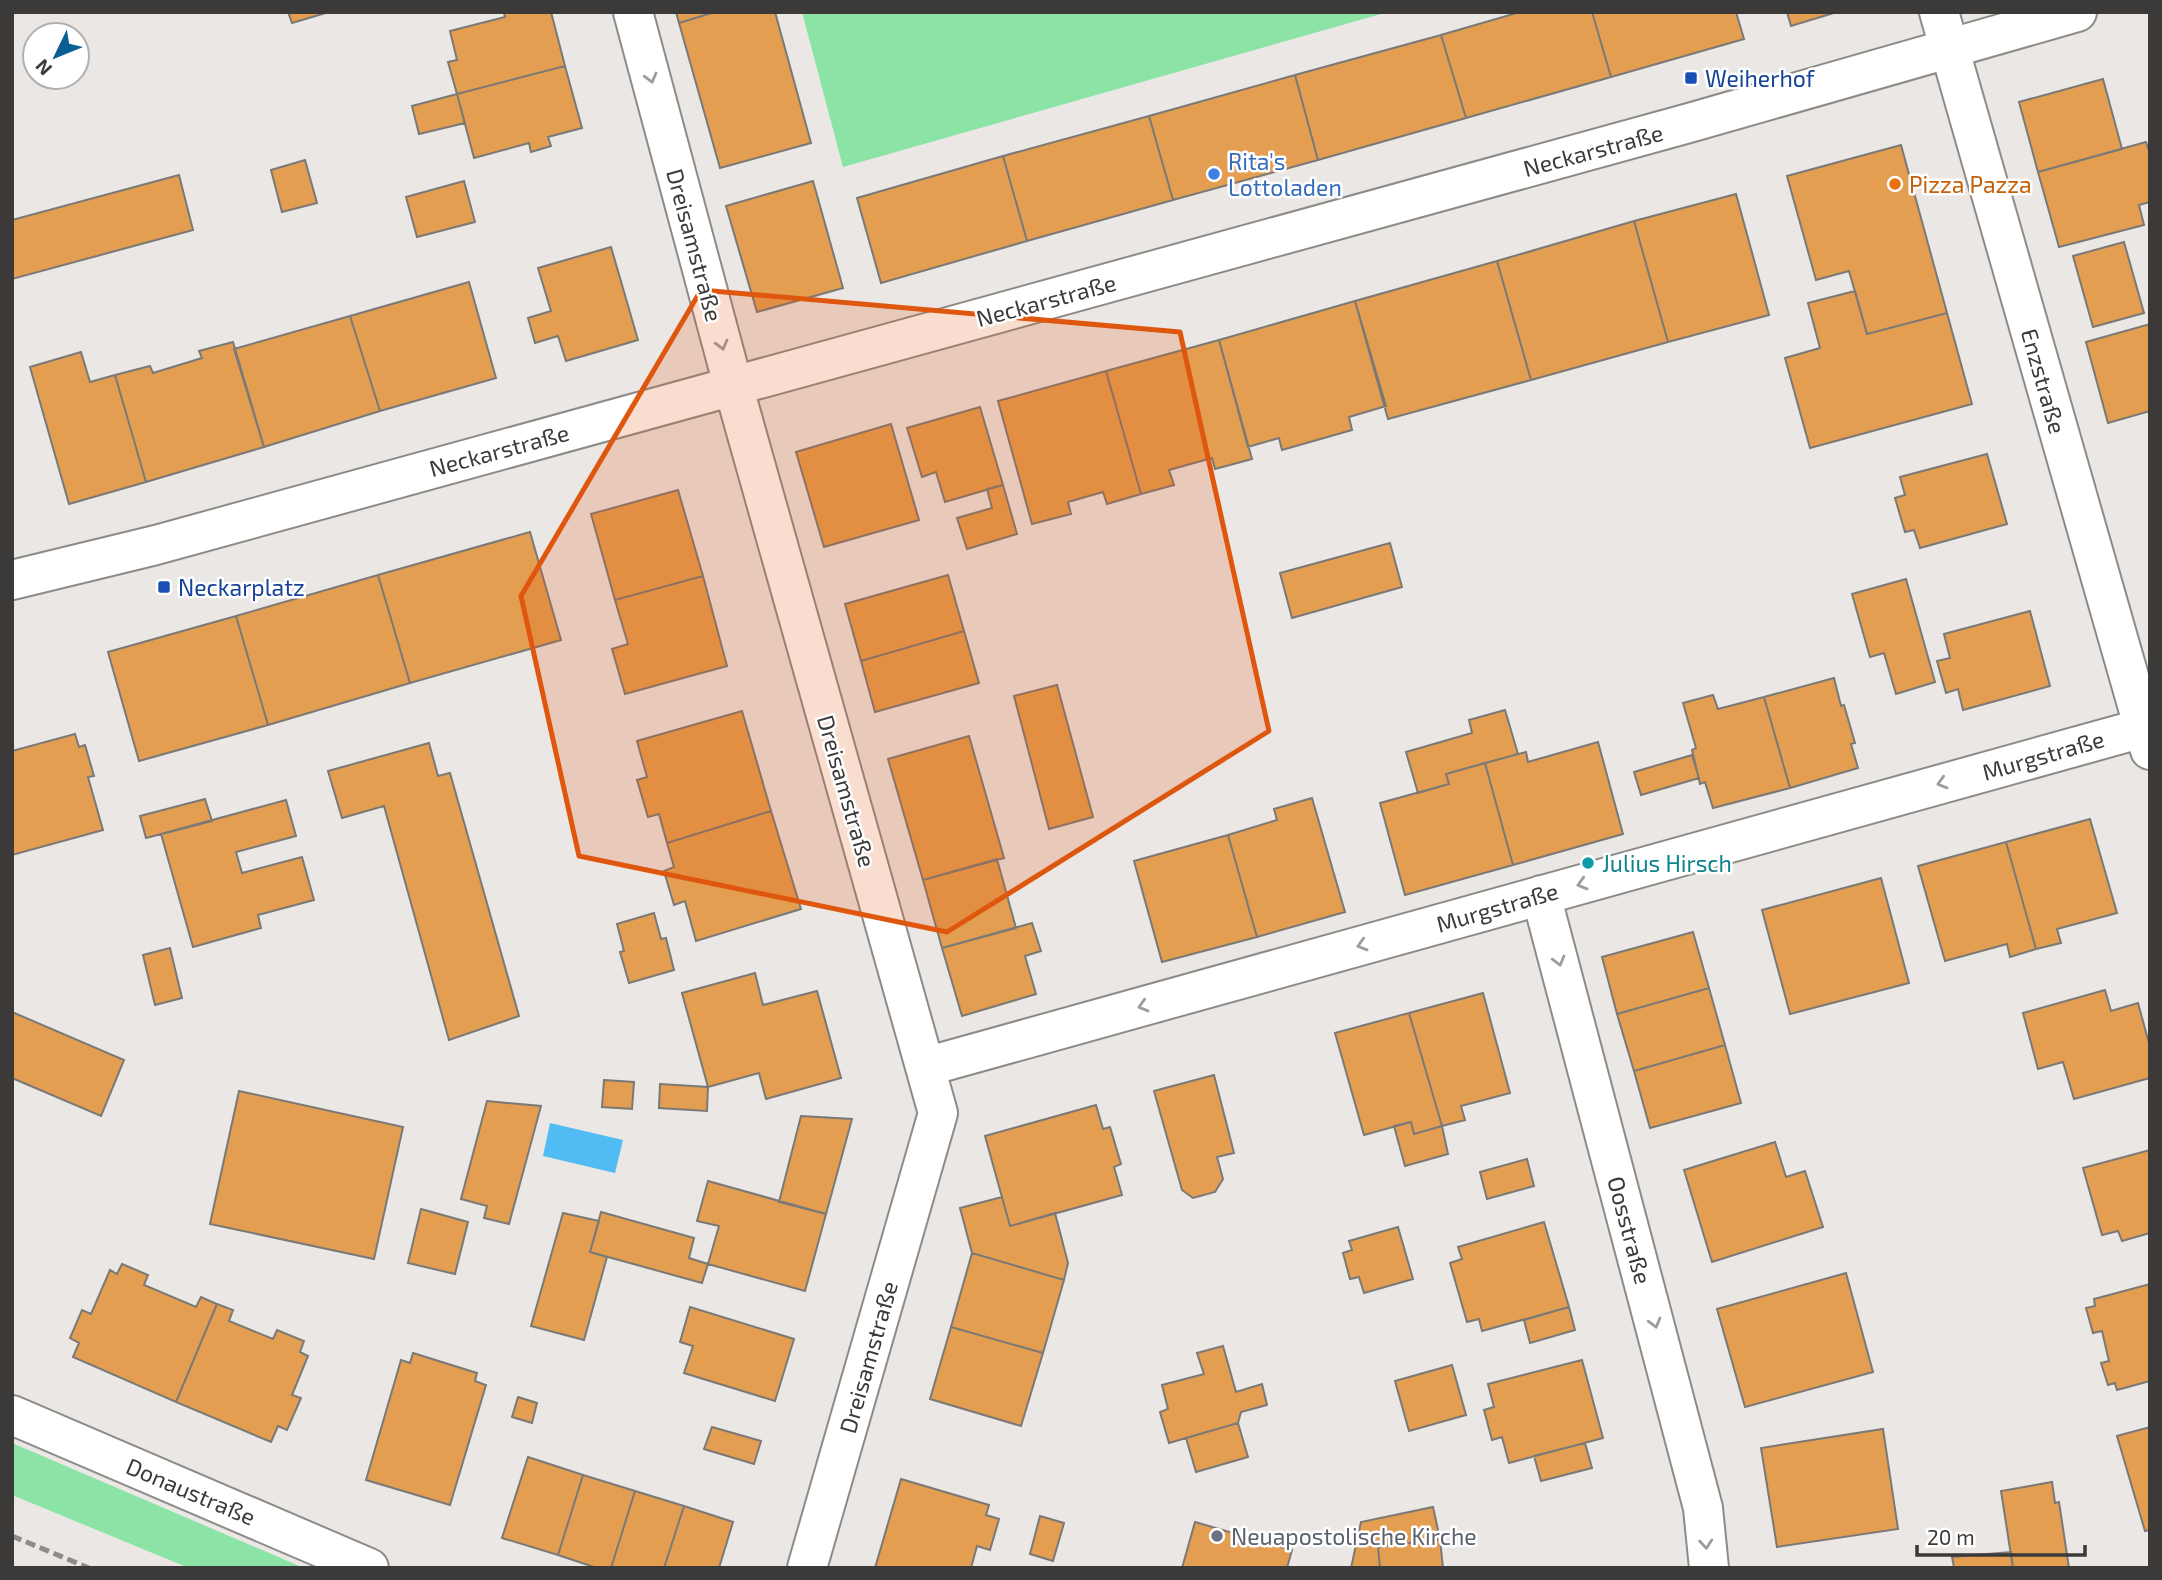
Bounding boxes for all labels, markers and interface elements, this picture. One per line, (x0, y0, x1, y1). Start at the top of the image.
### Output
north arrow (21, 21, 91, 91)
text: N (30, 55, 56, 81)
place label: Weiherhof (1705, 64, 1816, 92)
marker: Weiherhof (1683, 70, 1699, 86)
one-way arrow (642, 72, 657, 84)
street label: Neckarstraße (1520, 118, 1666, 182)
place label: Rita's Lottoladen (1228, 147, 1342, 201)
street label: Dreisamstraße (661, 166, 729, 324)
marker: Rita's Lottoladen (1206, 166, 1222, 182)
place label: Pizza Pazza (1909, 170, 2032, 198)
marker: Pizza Pazza (1887, 176, 1903, 192)
street label: Neckarstraße (973, 268, 1119, 332)
street label: Enzstraße (2016, 325, 2072, 437)
one-way arrow (714, 339, 728, 351)
street label: Neckarstraße (426, 418, 572, 482)
place label: Neckarplatz (178, 573, 305, 601)
marker: Neckarplatz (156, 579, 172, 595)
street label: Dreisamstraße (812, 712, 882, 870)
street label: Murgstraße (1979, 724, 2107, 786)
one-way arrow (1937, 775, 1949, 790)
place label: Julius Hirsch (1602, 849, 1732, 877)
marker: Julius Hirsch (1580, 855, 1596, 871)
one-way arrow (1576, 875, 1588, 890)
street label: Murgstraße (1433, 876, 1561, 938)
one-way arrow (1357, 937, 1369, 951)
one-way arrow (1550, 955, 1565, 967)
one-way arrow (1138, 998, 1150, 1012)
street label: Oosstraße (1602, 1173, 1658, 1287)
street label: Dreisamstraße (833, 1278, 903, 1436)
one-way arrow (1647, 1317, 1661, 1329)
street label: Donaustraße (122, 1451, 260, 1531)
scale bar (1917, 1514, 2085, 1558)
place label: Neuapostolische Kirche (1231, 1522, 1477, 1550)
text: 20 m (1927, 1524, 1975, 1549)
marker: Neuapostolische Kirche (1209, 1528, 1225, 1544)
one-way arrow (1698, 1539, 1713, 1550)

